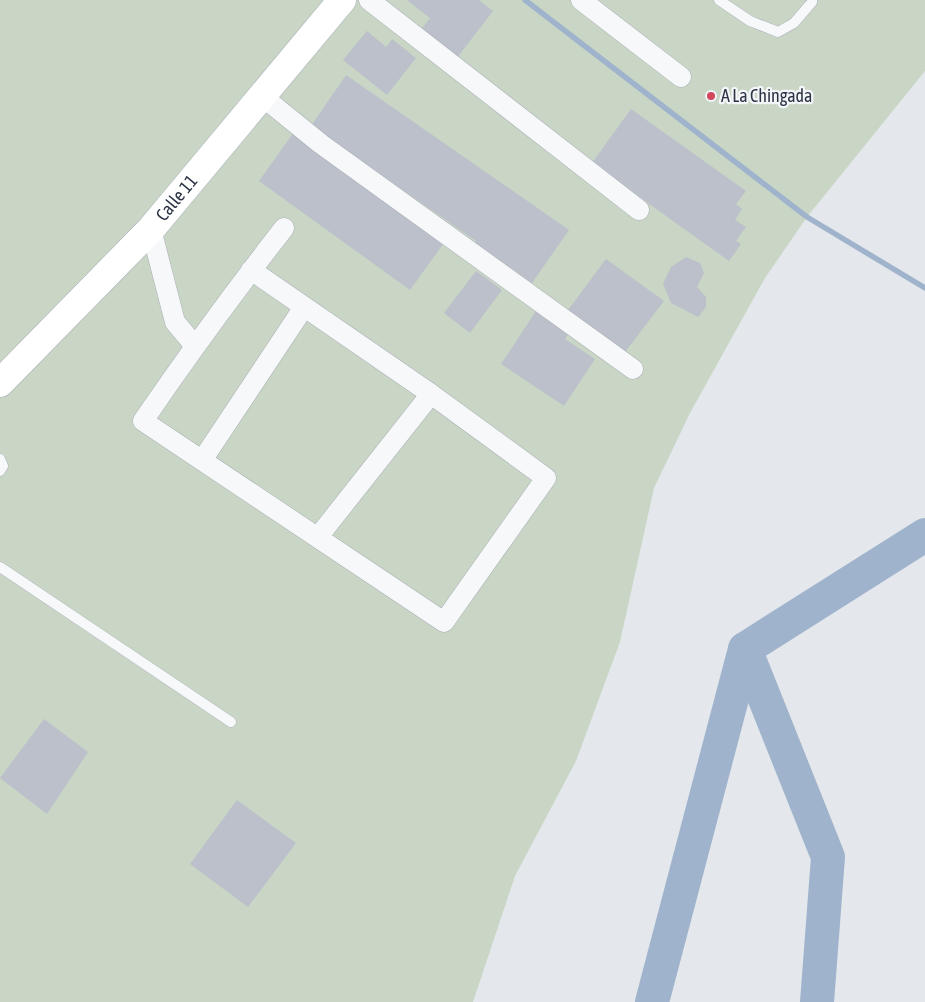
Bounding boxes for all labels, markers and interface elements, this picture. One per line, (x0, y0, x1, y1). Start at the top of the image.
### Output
place label: A La Chingada (721, 85, 812, 106)
marker: A La Chingada (705, 90, 717, 102)
street label: Calle 11 (151, 170, 202, 225)

